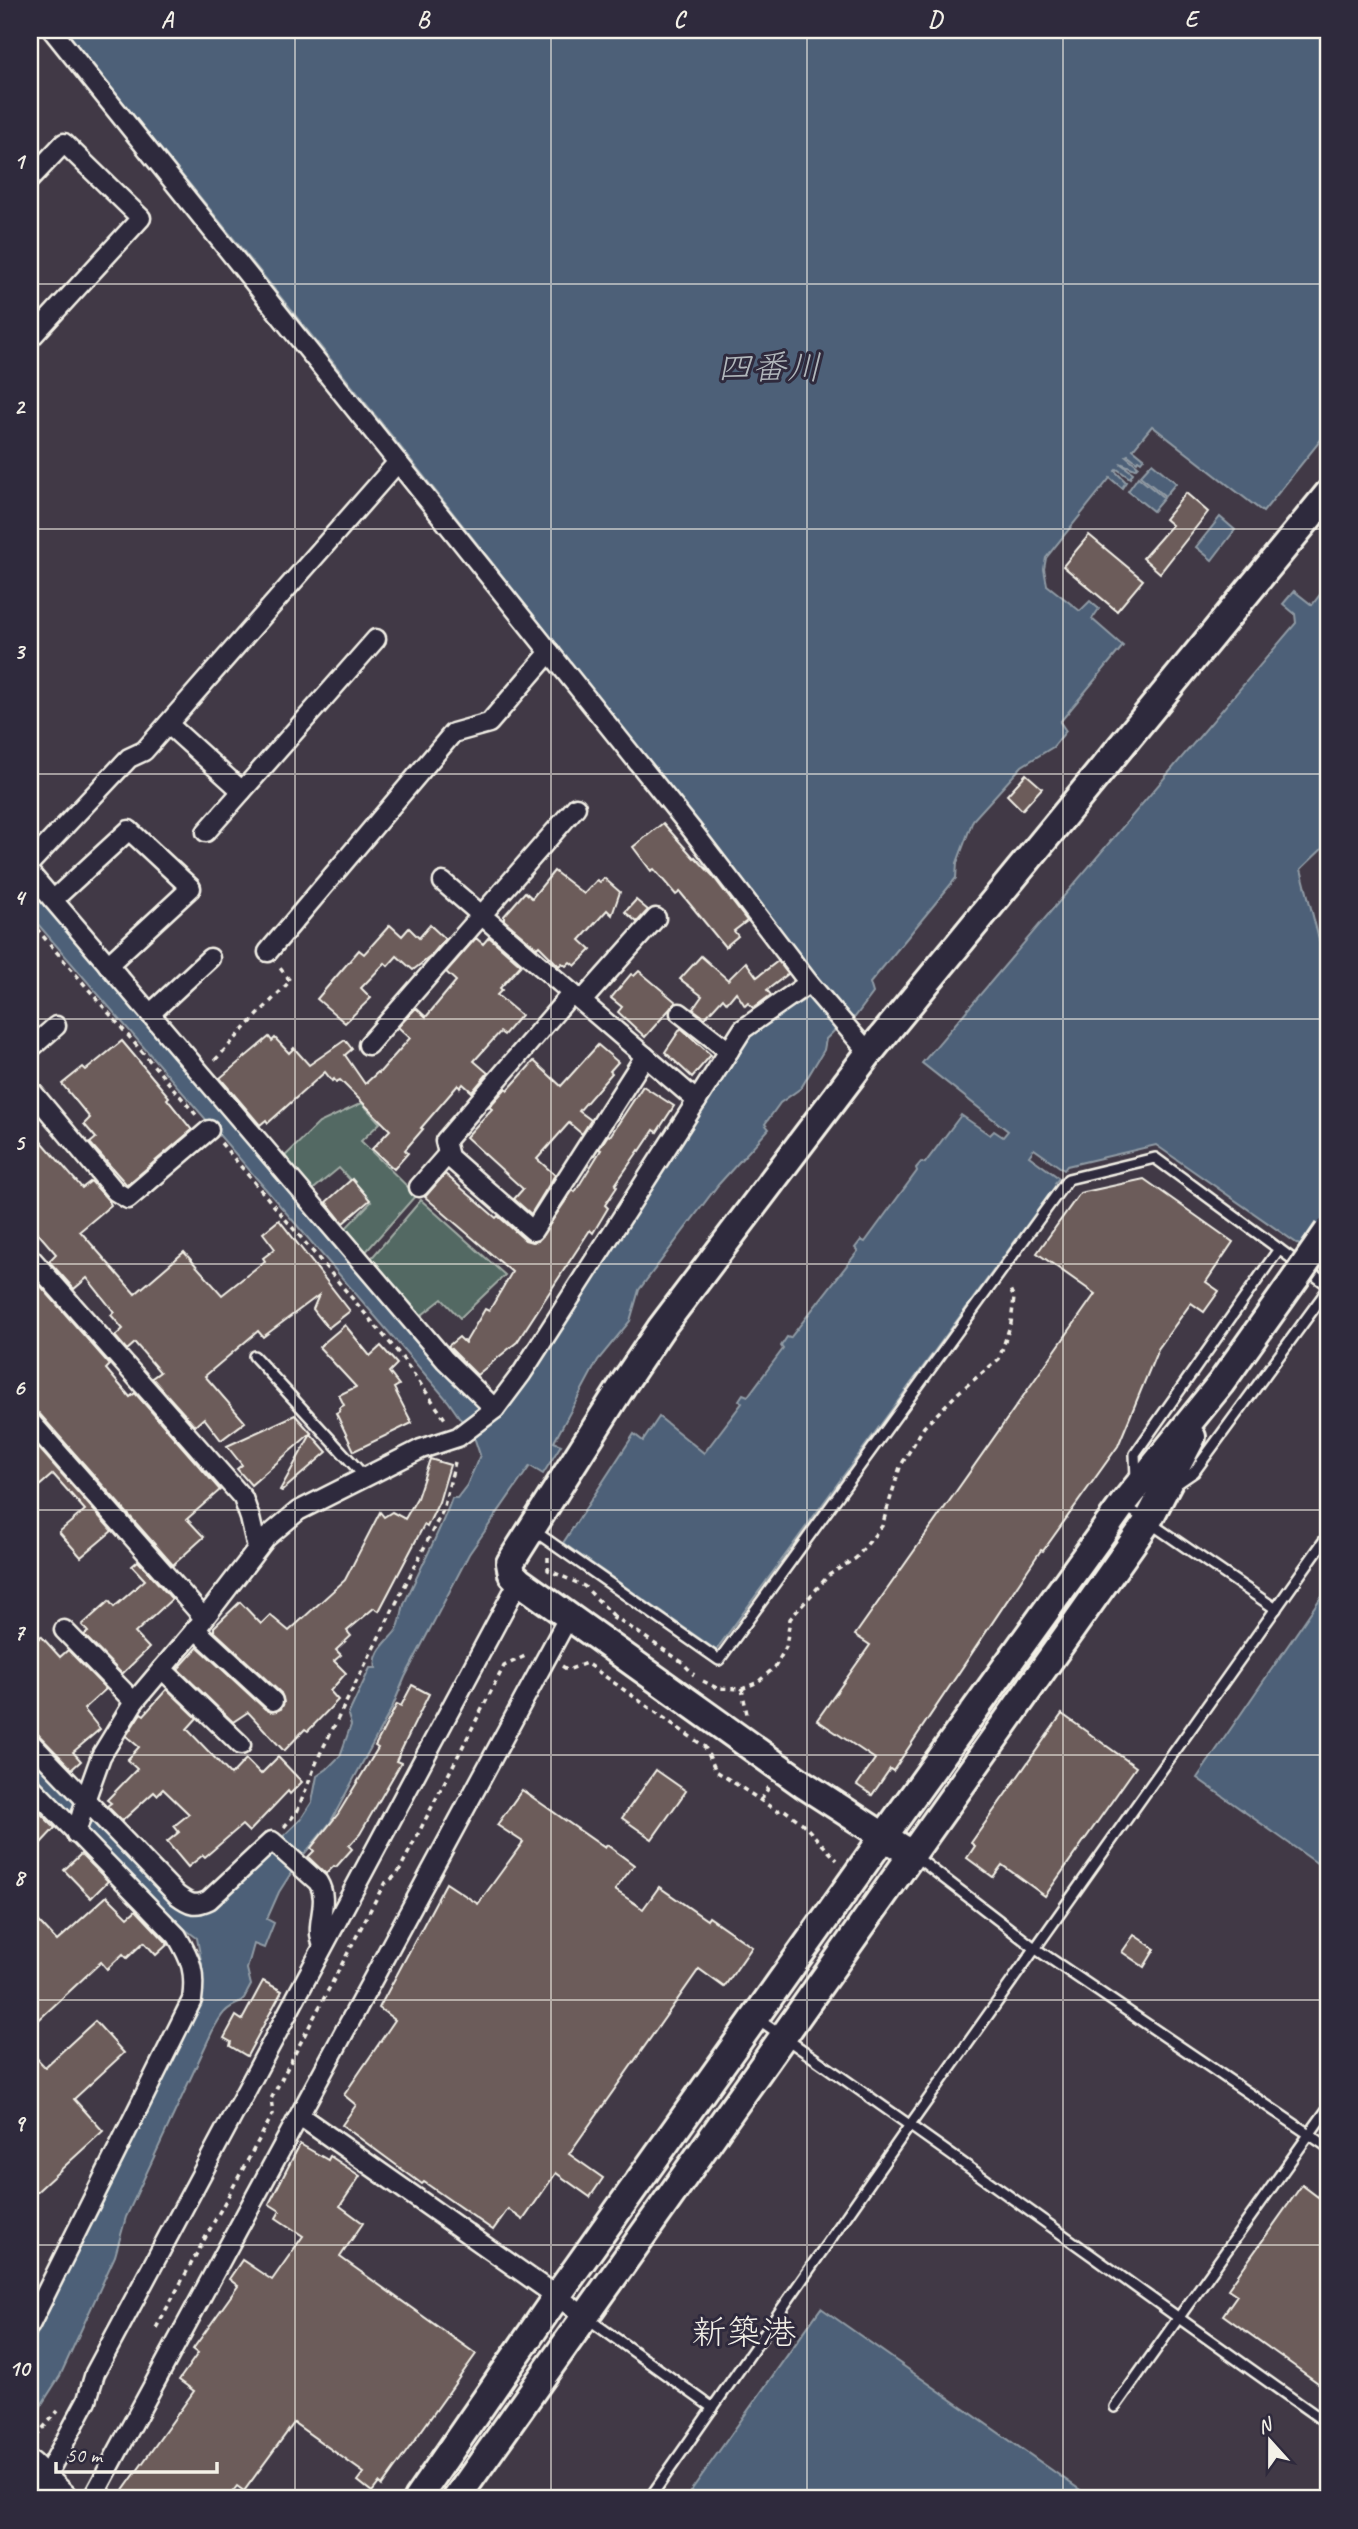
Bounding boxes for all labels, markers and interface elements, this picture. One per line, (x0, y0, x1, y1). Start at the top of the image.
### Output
text: A (161, 5, 175, 34)
text: B (417, 5, 431, 34)
text: C (674, 5, 688, 34)
text: D (928, 5, 944, 34)
text: E (1185, 5, 1201, 34)
text: 1 (14, 147, 27, 176)
water label: 四番川 (716, 345, 822, 390)
text: 2 (14, 392, 27, 421)
text: 3 (14, 637, 27, 666)
text: 4 (14, 883, 27, 912)
text: 5 (14, 1128, 26, 1157)
text: 6 (14, 1373, 27, 1402)
text: 7 (14, 1618, 27, 1647)
text: 8 (14, 1863, 27, 1892)
text: 9 (14, 2109, 27, 2138)
district label: 新築港 (691, 2310, 797, 2355)
text: 10 (9, 2354, 32, 2383)
north arrow (1236, 2406, 1306, 2476)
text: N (1254, 2412, 1277, 2439)
scale bar (56, 2431, 217, 2475)
text: 50 m (66, 2442, 104, 2468)

